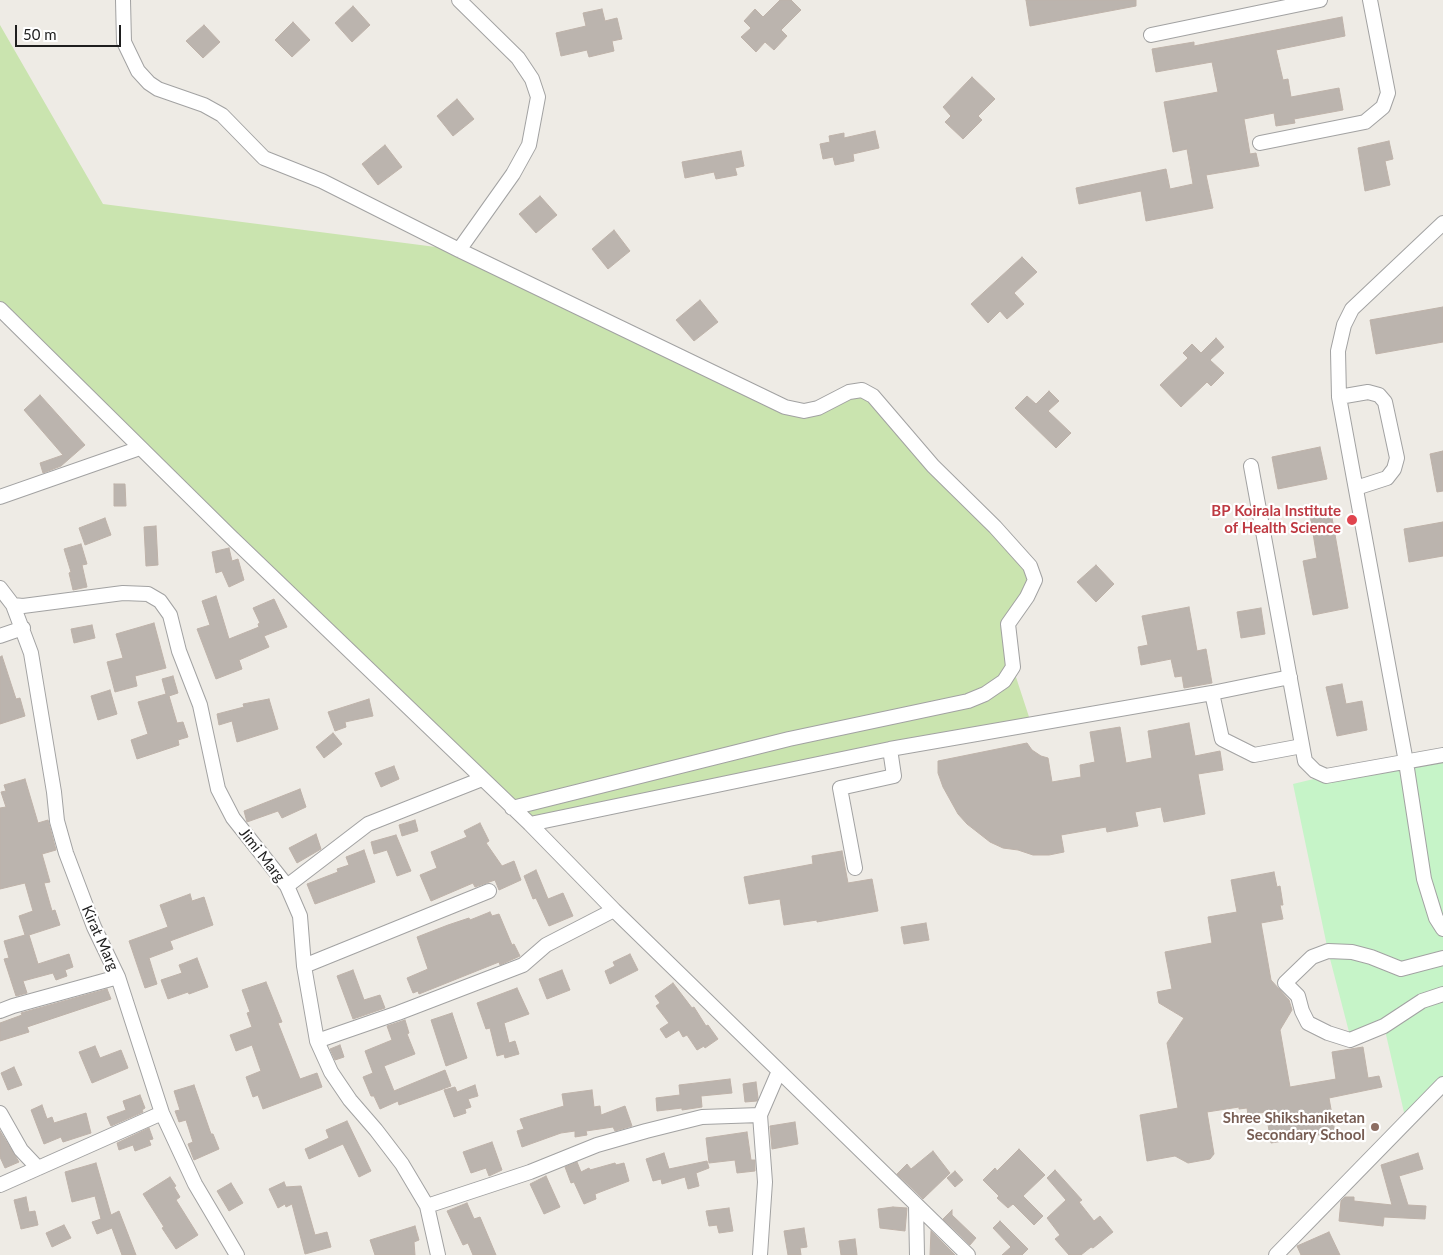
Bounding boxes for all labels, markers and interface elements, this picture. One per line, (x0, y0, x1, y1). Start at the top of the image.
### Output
scale bar (18, 15, 124, 47)
text: 50 m (23, 25, 57, 43)
place label: BP Koirala Institute of Health Science (1211, 502, 1341, 537)
marker: BP Koirala Institute of Health Science (1345, 513, 1359, 527)
street label: Jimi Marg (235, 824, 289, 886)
street label: Kirat Marg (78, 903, 122, 973)
place label: Shree Shikshaniketan Secondary School (1223, 1109, 1365, 1144)
marker: Shree Shikshaniketan Secondary School (1369, 1121, 1381, 1133)

